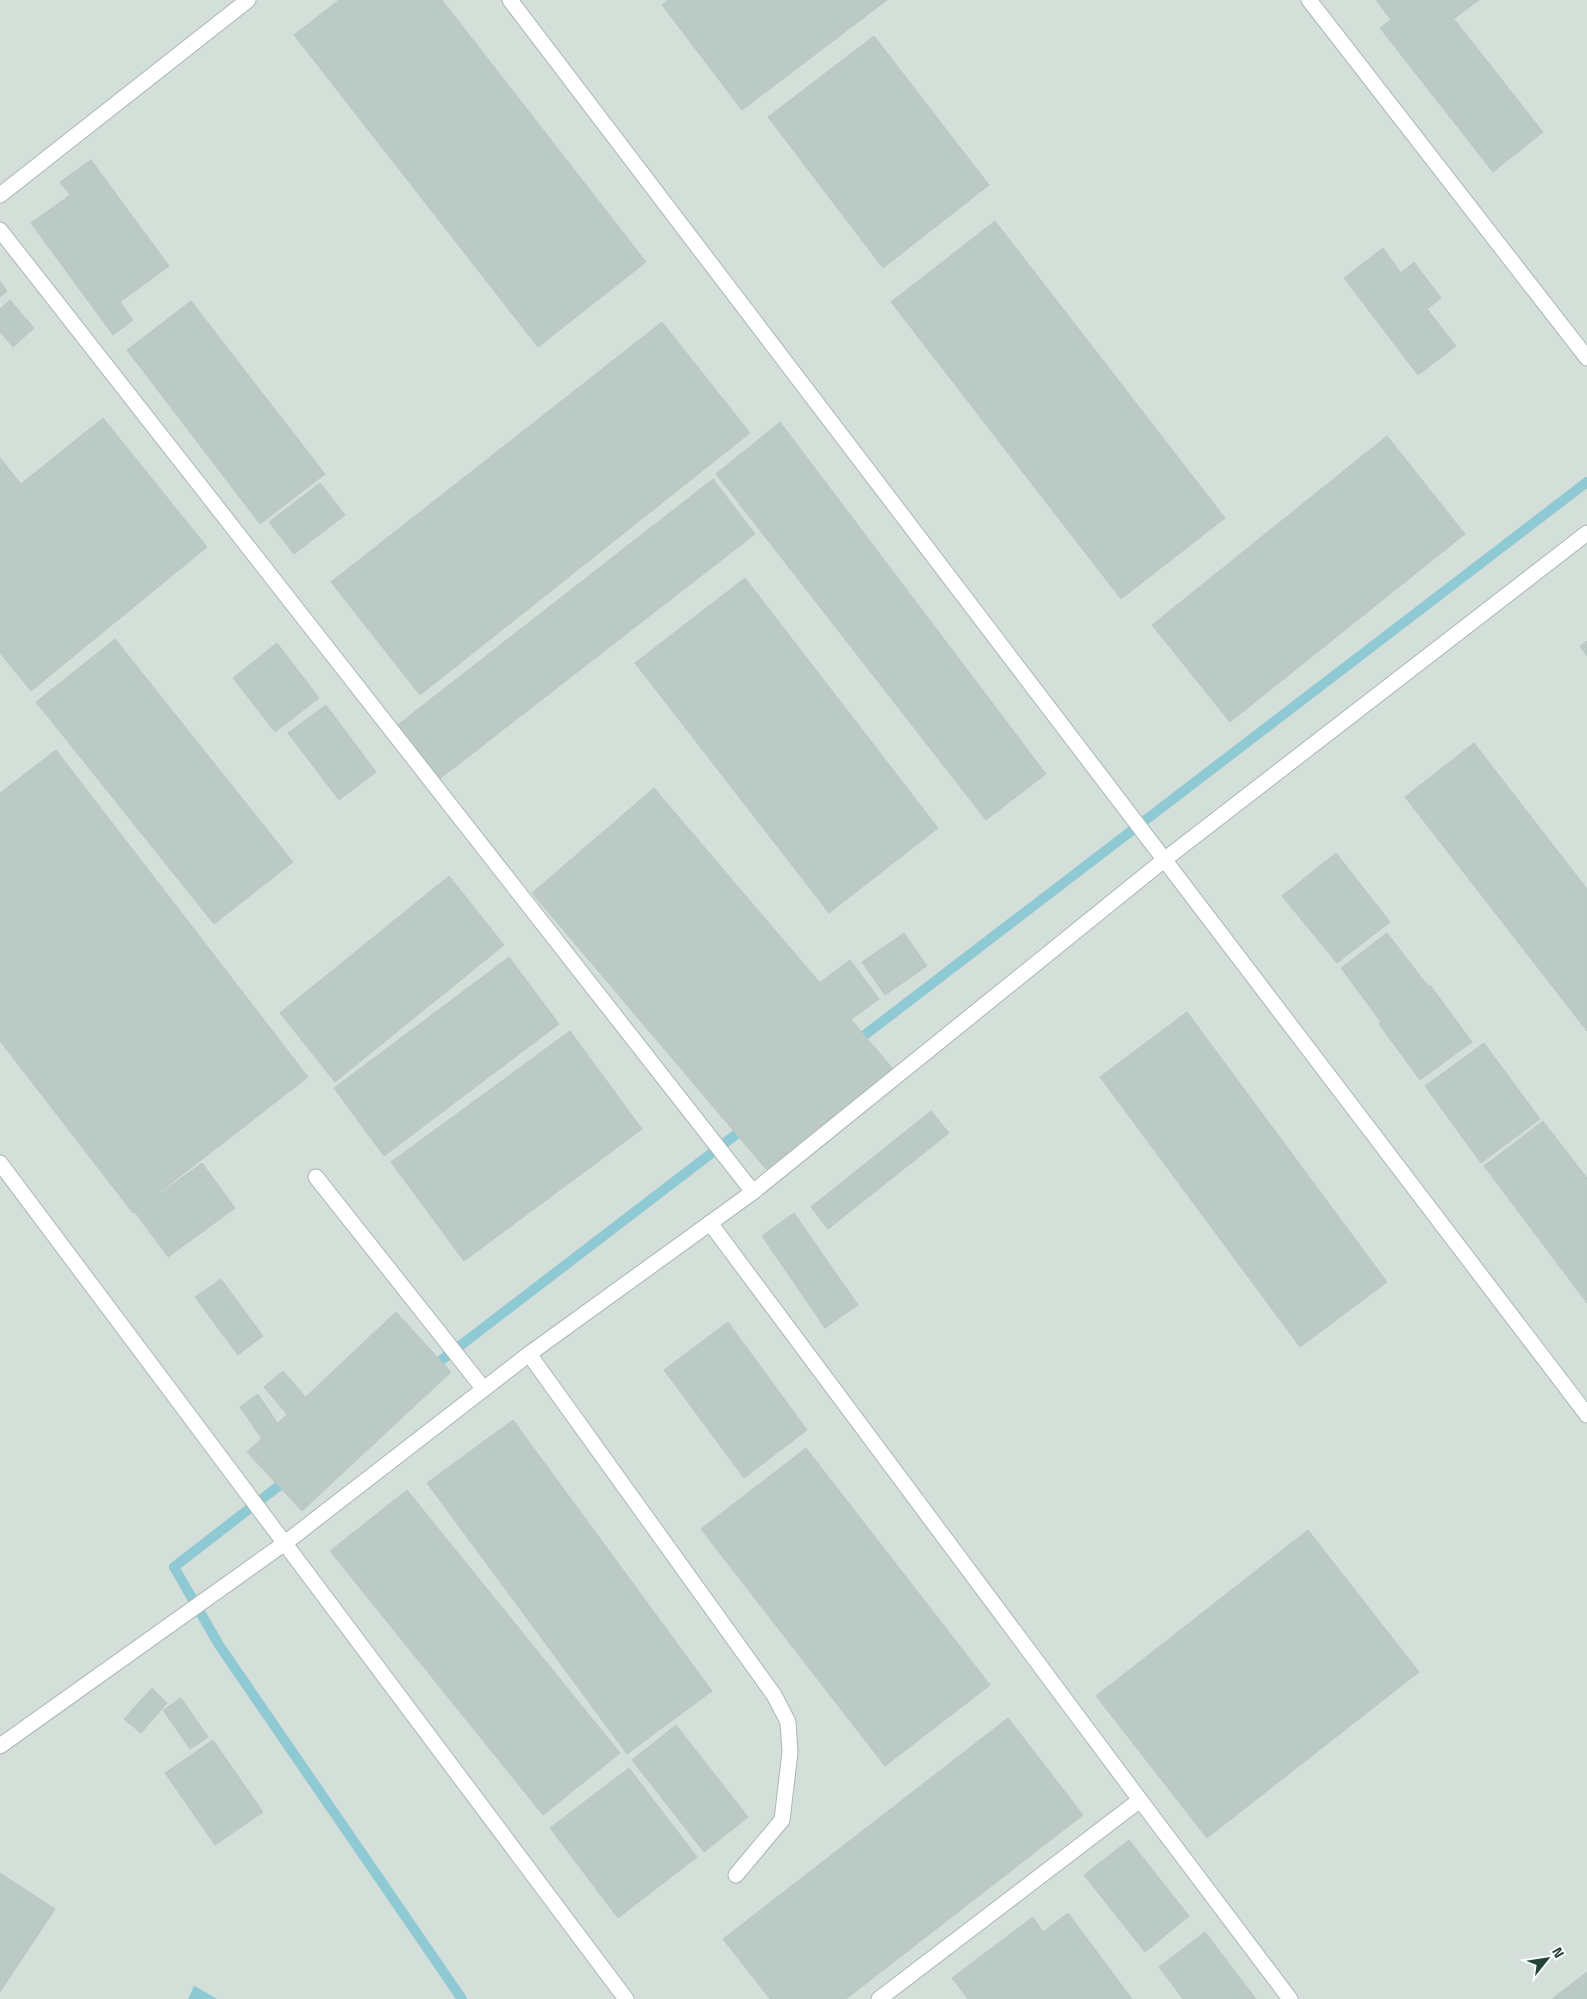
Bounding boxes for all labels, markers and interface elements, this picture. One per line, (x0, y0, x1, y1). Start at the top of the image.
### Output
north arrow (1522, 1934, 1572, 1984)
text: N (1547, 1943, 1570, 1962)

